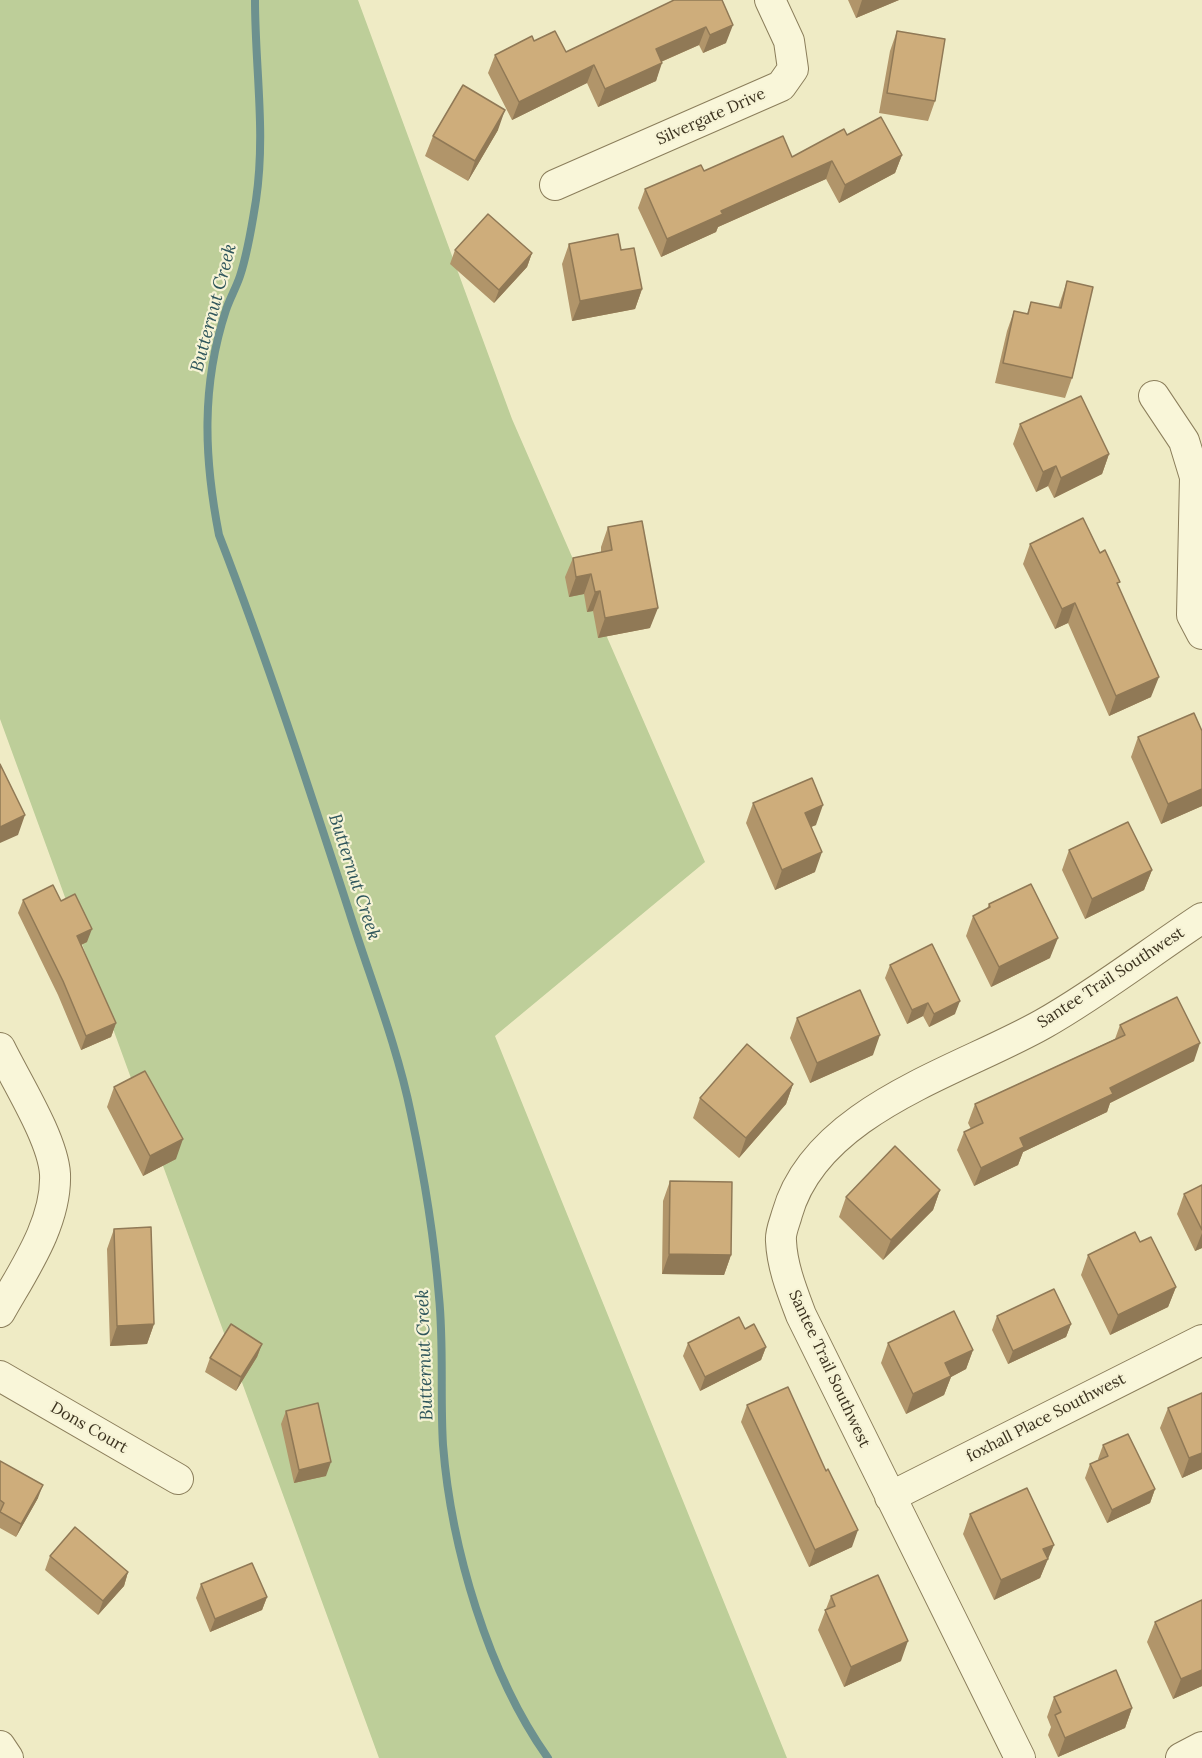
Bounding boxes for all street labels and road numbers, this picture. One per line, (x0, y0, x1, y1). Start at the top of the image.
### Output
street label: Silvergate Drive (653, 84, 769, 150)
street label: Santee Trail Southwest (1034, 923, 1188, 1033)
street label: Santee Trail Southwest (784, 1287, 874, 1451)
street label: foxhall Place Southwest (963, 1370, 1129, 1466)
street label: Dons Court (47, 1398, 131, 1458)

